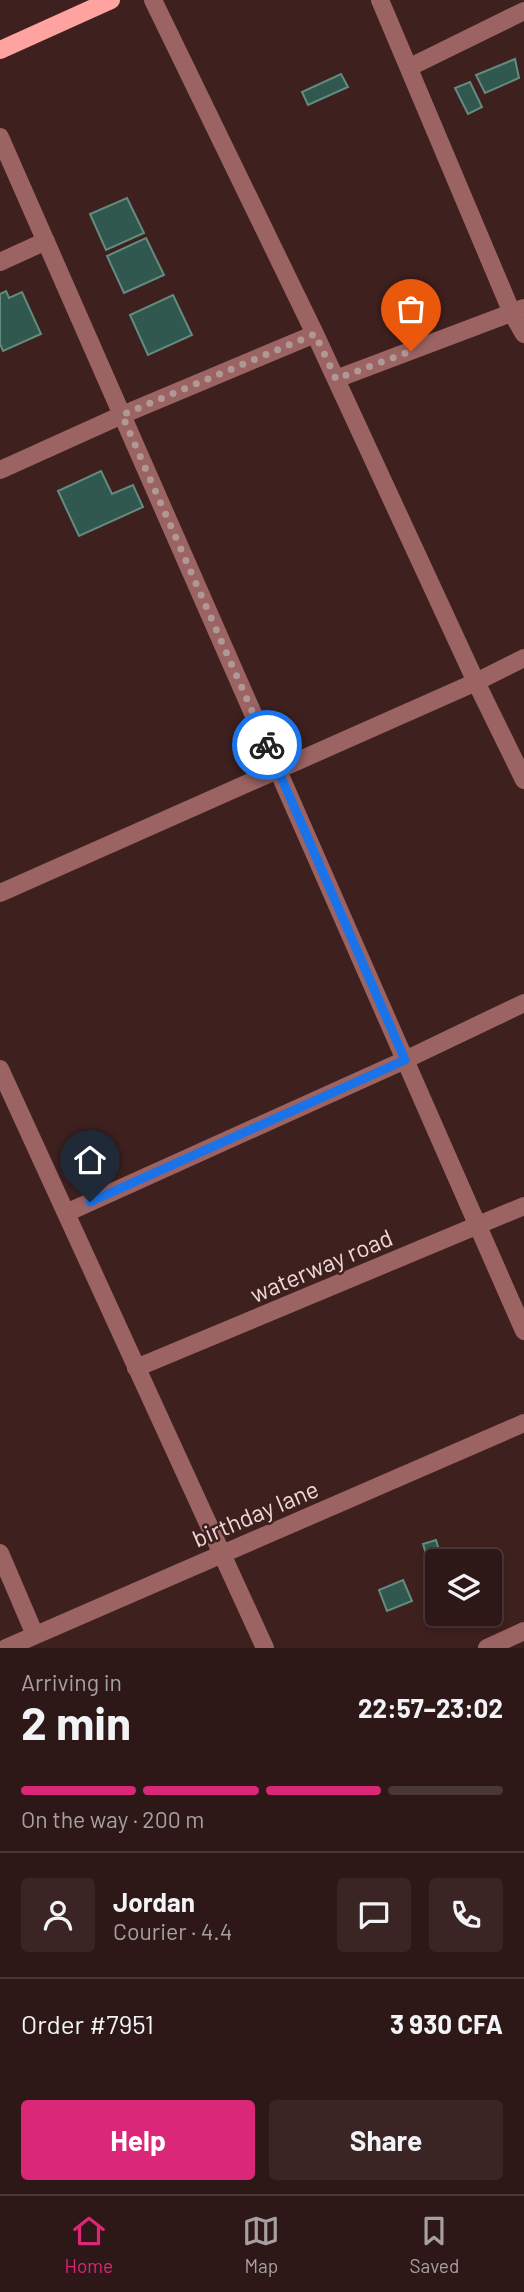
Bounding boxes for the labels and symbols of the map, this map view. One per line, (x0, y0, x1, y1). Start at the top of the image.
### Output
pin (381, 279, 441, 351)
courier (232, 710, 302, 780)
pin (60, 1130, 120, 1202)
street label: waterway road (245, 1222, 397, 1308)
street label: birthday lane (188, 1473, 322, 1553)

